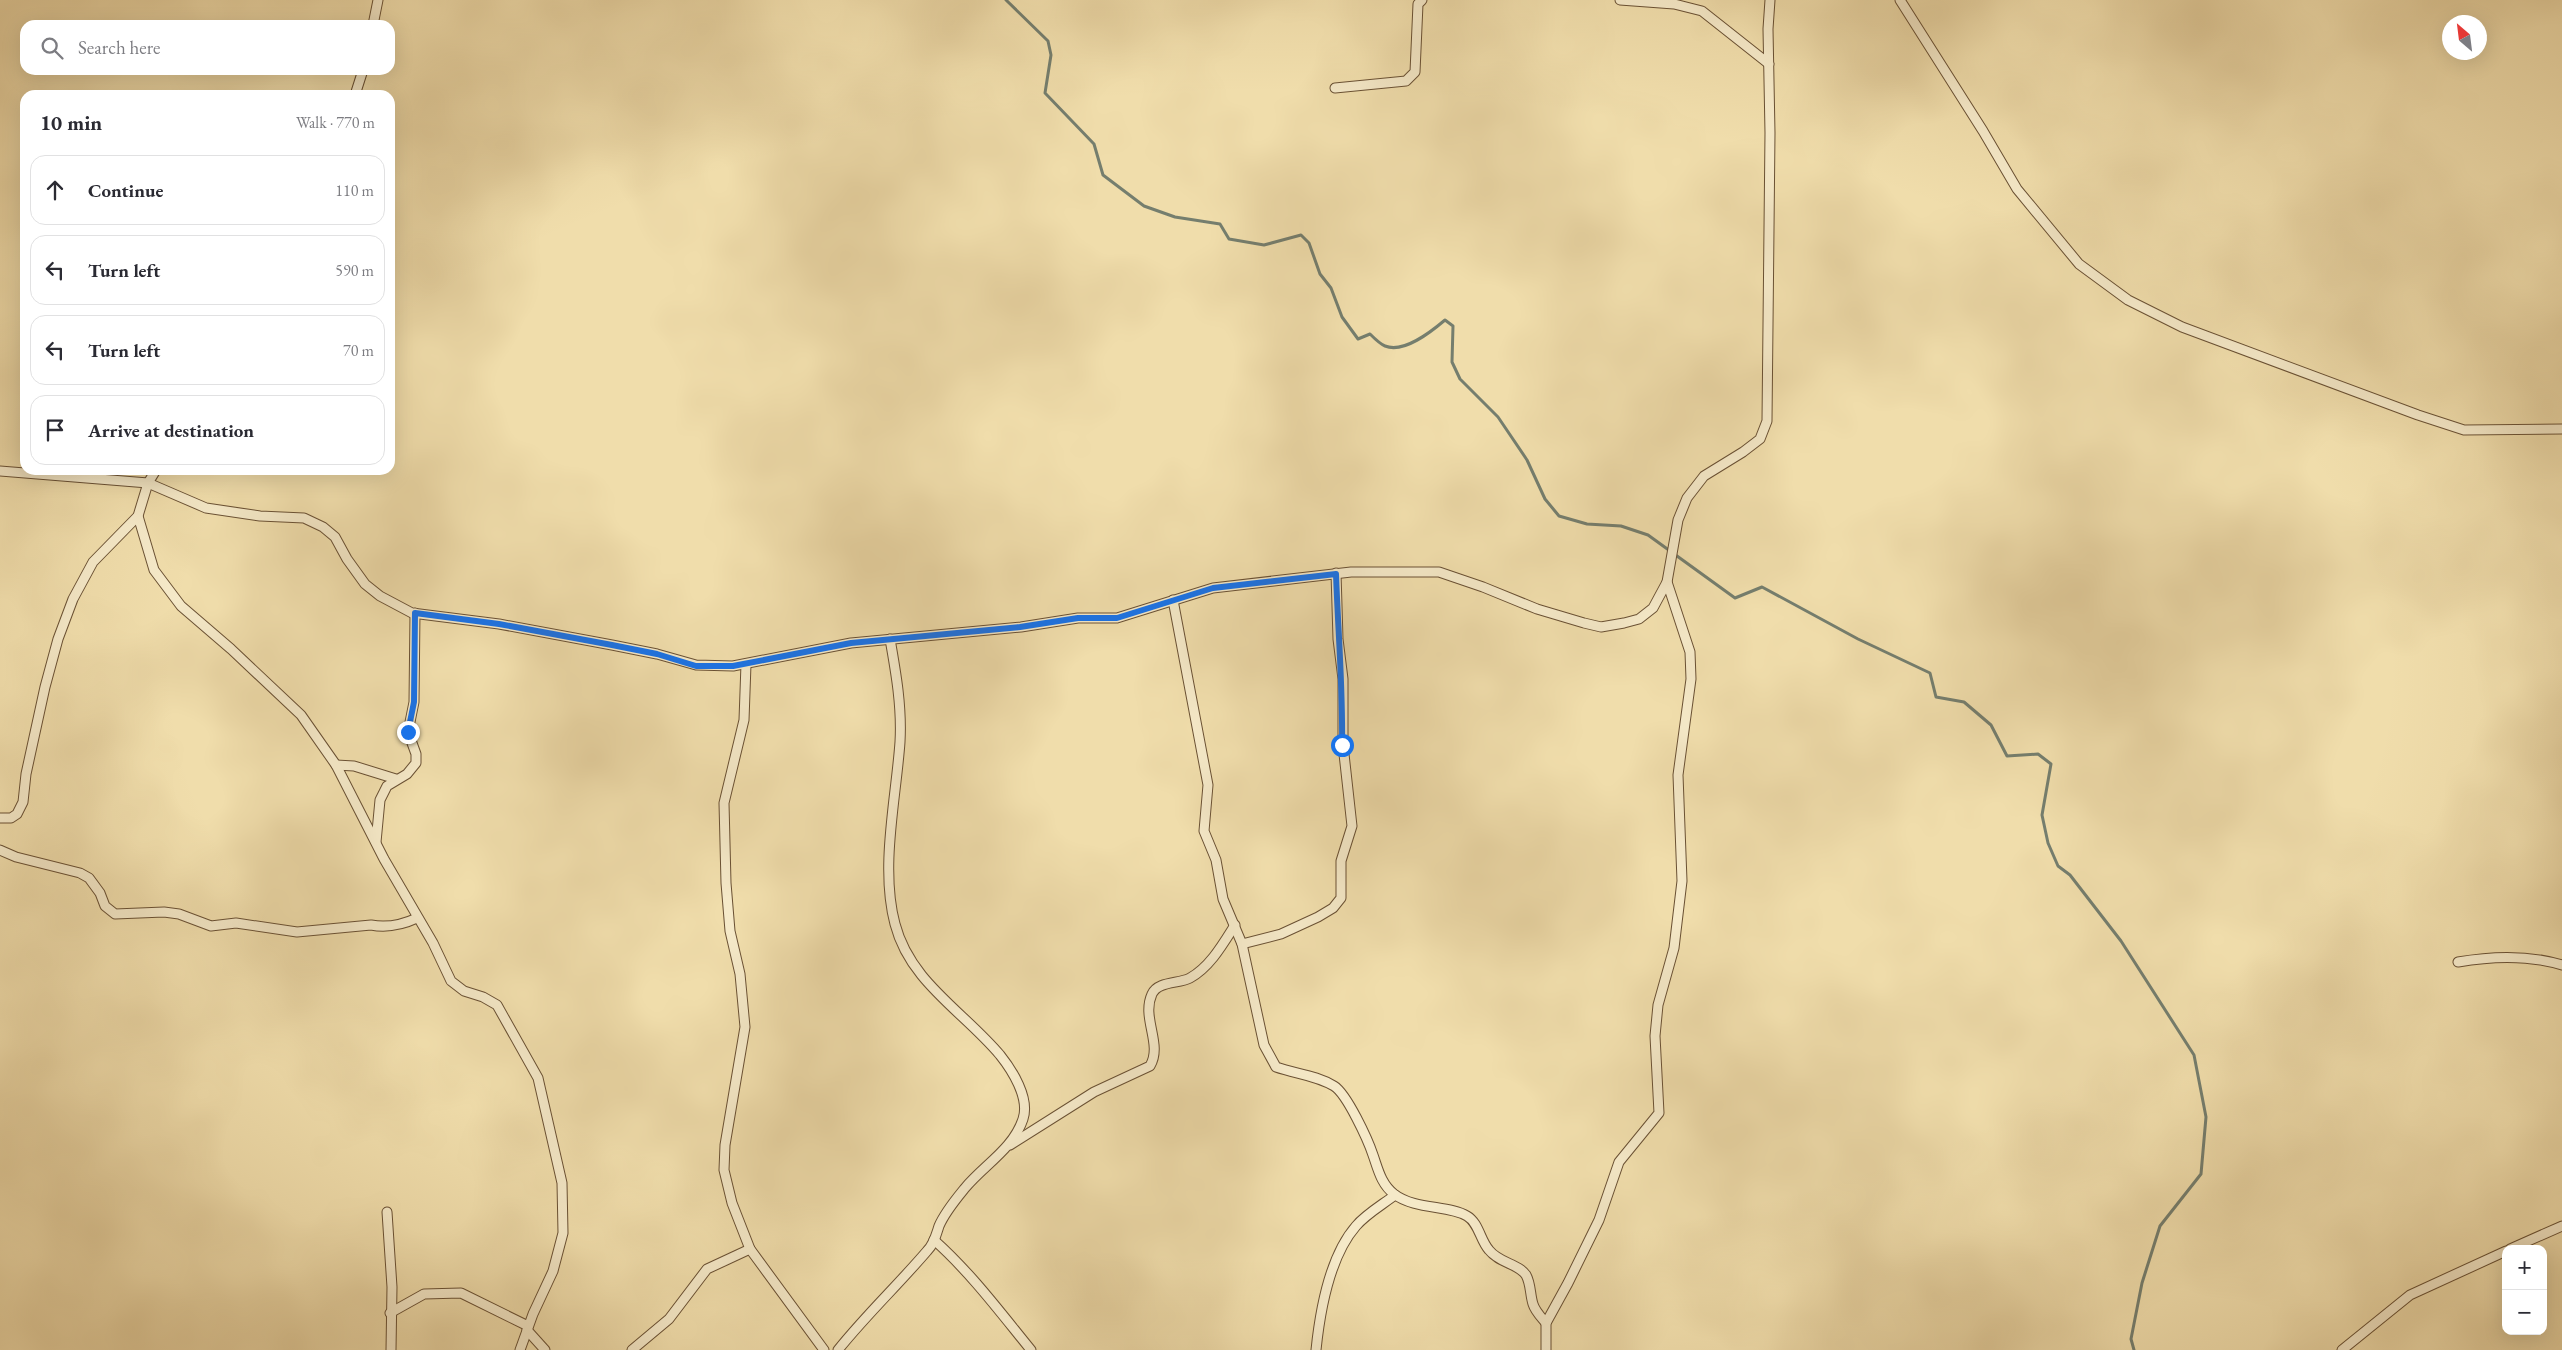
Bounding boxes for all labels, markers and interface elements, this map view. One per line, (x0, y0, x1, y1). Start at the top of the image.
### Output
north arrow (2442, 15, 2487, 60)
search box (20, 20, 395, 75)
icon: search (38, 34, 66, 62)
text: Search here (78, 35, 160, 60)
text: 10 min (40, 109, 102, 136)
text: Walk · 770 m (296, 112, 375, 133)
icon: ahead (41, 176, 69, 204)
text: Continue (88, 178, 163, 203)
text: 110 m (335, 180, 374, 201)
icon: left (41, 256, 69, 284)
text: Turn left (88, 258, 160, 283)
text: 590 m (335, 260, 374, 281)
icon: left (41, 336, 69, 364)
text: Turn left (88, 338, 160, 363)
text: 70 m (343, 340, 374, 361)
icon: arrive (41, 416, 69, 444)
text: Arrive at destination (88, 418, 254, 443)
route end (397, 721, 420, 744)
route start (1331, 734, 1354, 757)
map controls (2502, 1245, 2547, 1335)
button: + (2502, 1245, 2547, 1290)
button: − (2502, 1290, 2547, 1335)

